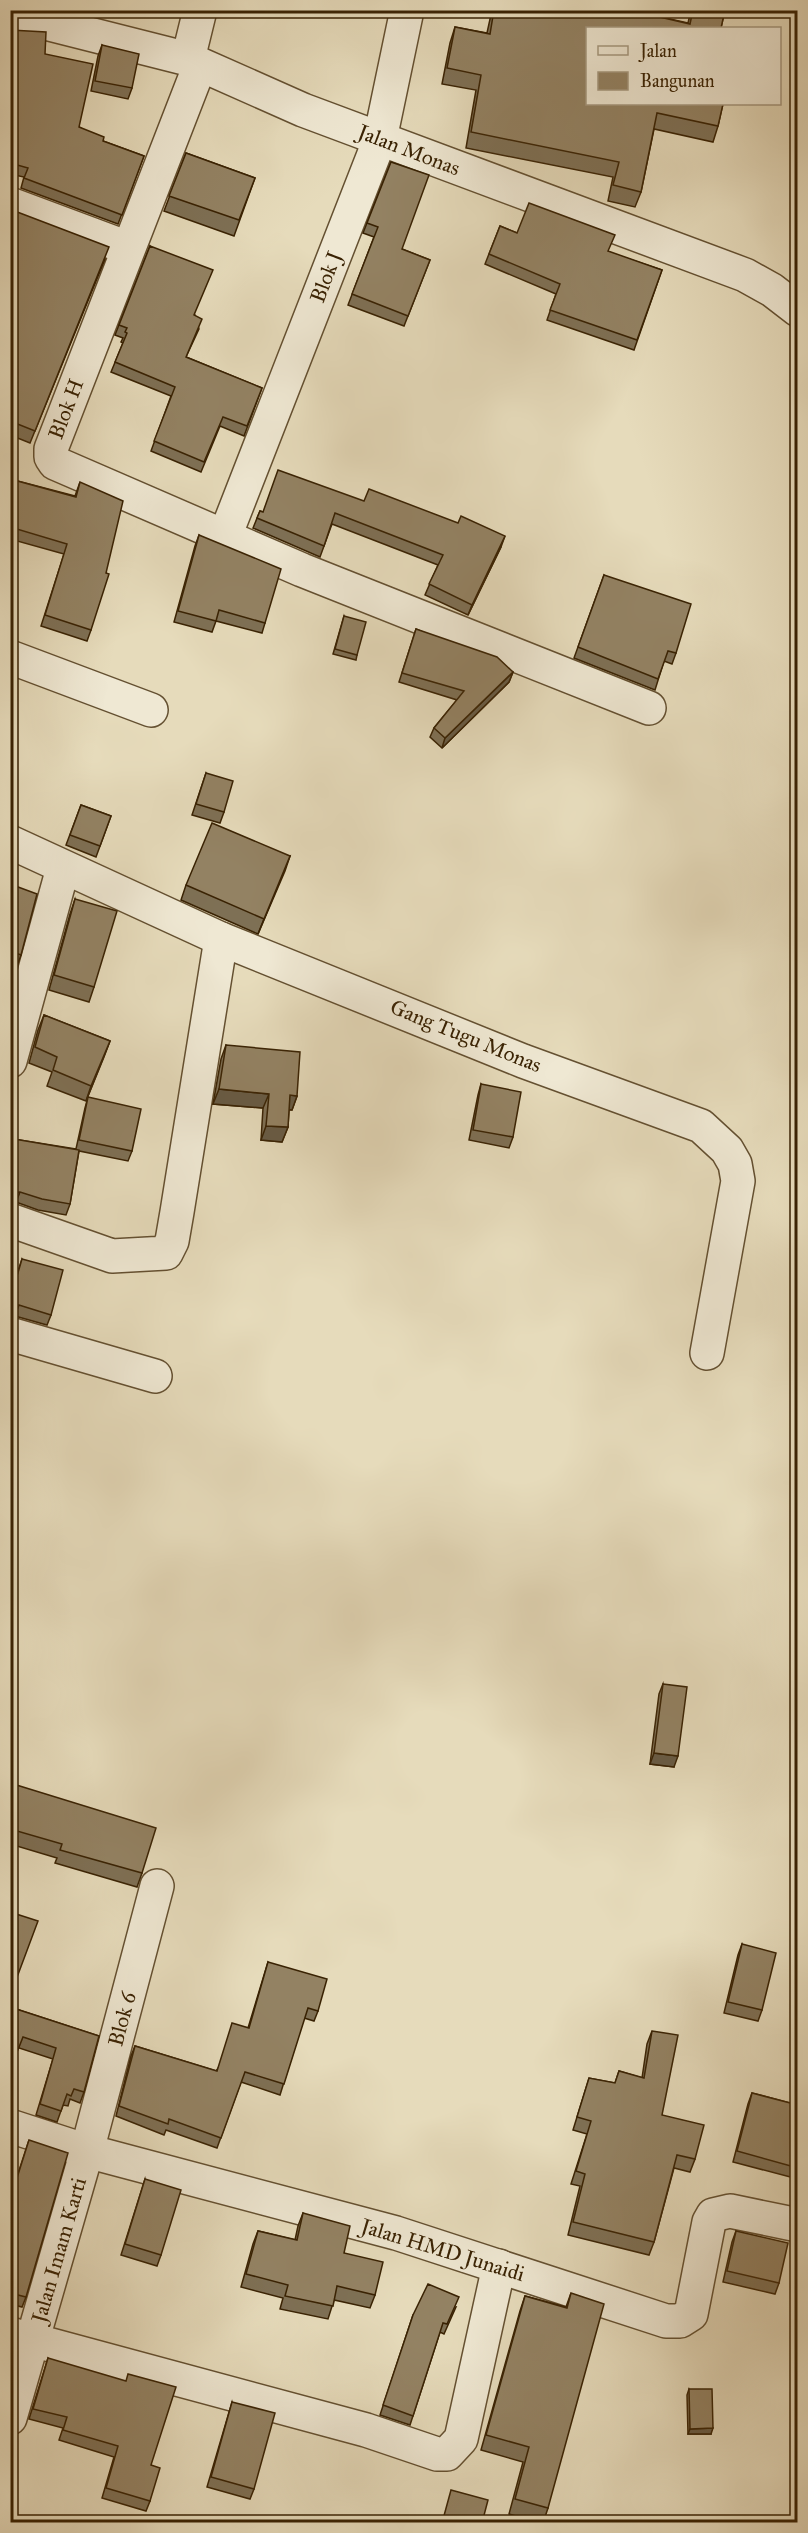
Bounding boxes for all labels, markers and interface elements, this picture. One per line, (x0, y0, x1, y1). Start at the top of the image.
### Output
legend (586, 27, 781, 105)
text: Jalan (638, 40, 677, 63)
text: Bangunan (640, 70, 715, 93)
street label: Jalan Monas (352, 118, 464, 181)
street label: Blok J (304, 247, 348, 306)
street label: Blok H (43, 375, 89, 443)
street label: Gang Tugu Monas (387, 994, 545, 1078)
street label: Blok 6 (102, 1988, 142, 2049)
street label: Jalan Imam Karti (25, 2174, 92, 2328)
street label: Jalan HMD Junaidi (356, 2212, 528, 2287)

